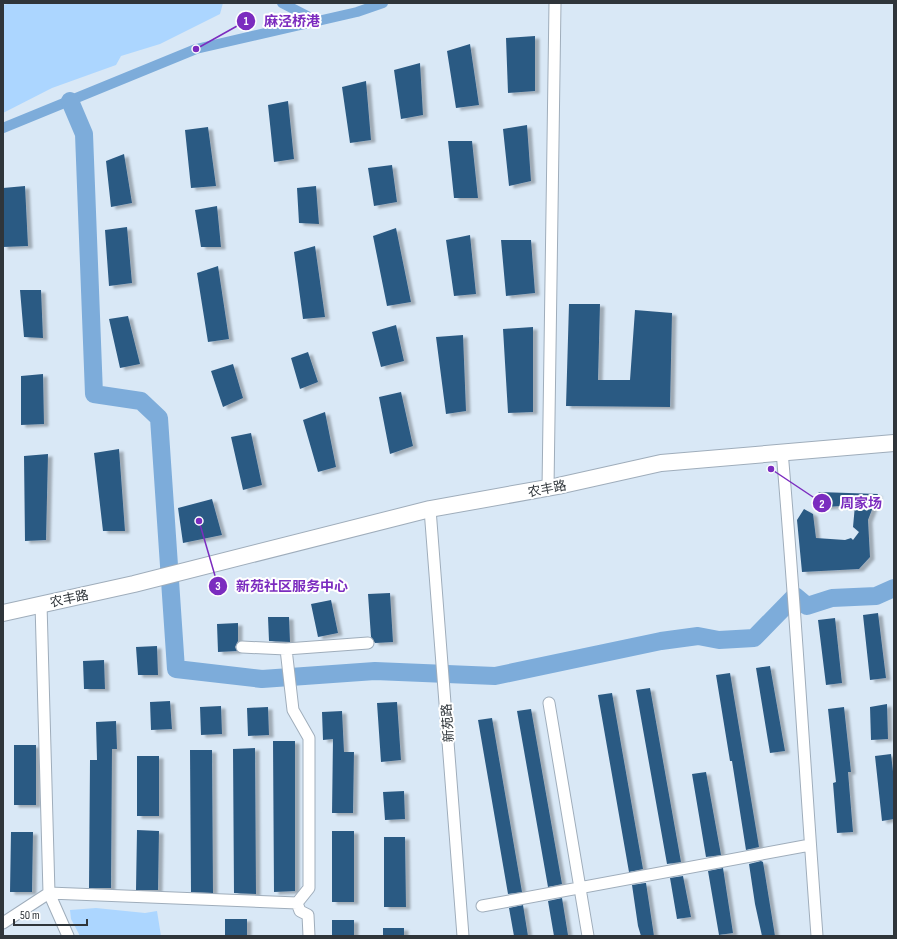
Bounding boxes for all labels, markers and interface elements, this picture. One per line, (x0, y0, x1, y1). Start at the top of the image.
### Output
callout: 麻泾桥港 (236, 8, 328, 34)
text: 麻泾桥港 (264, 13, 320, 30)
text: 1 (244, 14, 249, 29)
street label: 农丰路 (527, 477, 568, 501)
callout: 周家场 (812, 490, 890, 516)
text: 周家场 (840, 495, 882, 512)
text: 2 (819, 497, 825, 512)
callout: 新苑社区服务中心 (208, 573, 356, 599)
text: 新苑社区服务中心 (236, 578, 348, 595)
text: 3 (215, 579, 221, 594)
street label: 农丰路 (48, 587, 90, 611)
street label: 新苑路 (439, 703, 457, 743)
scale bar (14, 901, 87, 927)
text: 50 m (20, 908, 40, 923)

